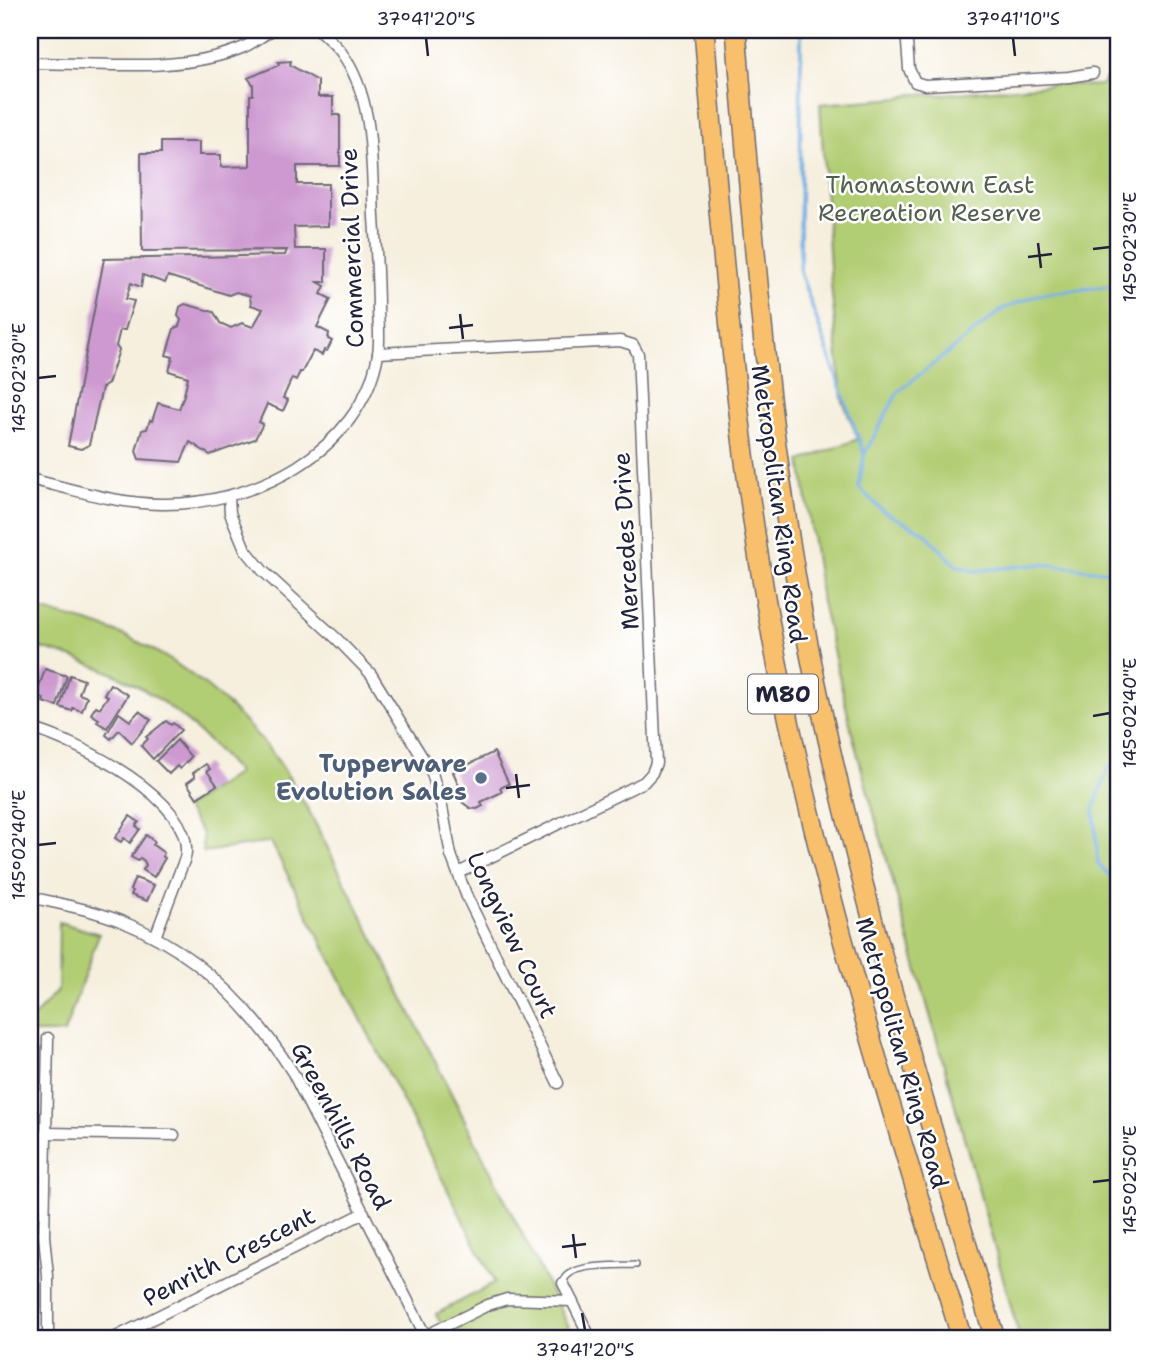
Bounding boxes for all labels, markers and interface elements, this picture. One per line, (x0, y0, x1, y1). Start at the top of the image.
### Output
text: 37°41'20"S (377, 7, 475, 31)
text: 37°41'10"S (966, 7, 1060, 31)
street label: Commercial Drive (333, 148, 371, 348)
park label: Thomastown East Recreation Reserve (818, 169, 1042, 229)
text: 145°02'30"E (1118, 192, 1142, 302)
text: 145°02'30"E (7, 323, 31, 433)
street label: Metropolitan Ring Road (744, 363, 814, 645)
street label: Mercedes Drive (605, 451, 647, 631)
text: 145°02'40"E (1118, 658, 1142, 768)
road number: M80 (748, 674, 818, 714)
place label: Tupperware Evolution Sales (276, 748, 467, 808)
marker: Tupperware Evolution Sales (473, 770, 489, 786)
text: 145°02'40"E (7, 790, 31, 900)
street label: Longview Court (459, 846, 565, 1024)
street label: Metropolitan Ring Road (848, 914, 956, 1192)
street label: Greenhills Road (283, 1037, 399, 1215)
text: 145°02'50"E (1118, 1125, 1142, 1235)
street label: Penrith Crescent (137, 1200, 321, 1314)
text: 37°41'20"S (536, 1338, 634, 1362)

